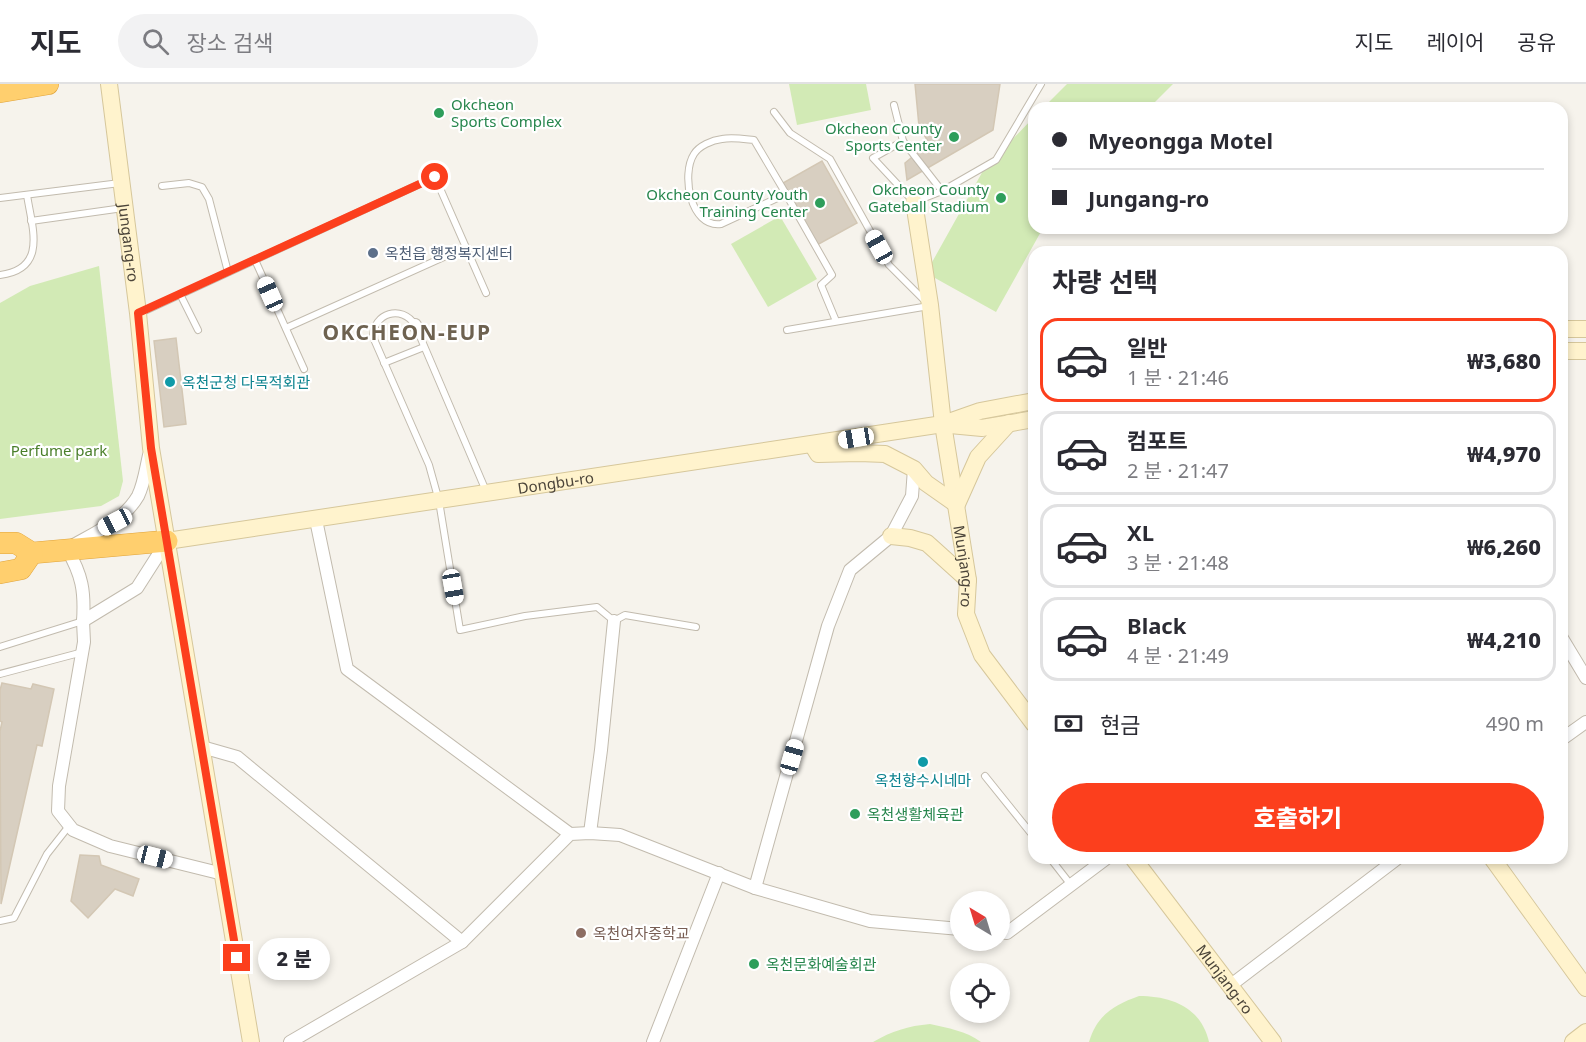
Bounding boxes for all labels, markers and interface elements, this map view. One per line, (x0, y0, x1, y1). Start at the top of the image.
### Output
search box (118, 14, 538, 68)
text: 지도 (30, 23, 82, 61)
icon: search (139, 25, 172, 58)
text: 장소 검색 (187, 27, 273, 57)
text: 지도 (1355, 28, 1393, 56)
text: 레이어 (1426, 28, 1484, 56)
text: 공유 (1517, 28, 1556, 56)
place label: Okcheon Sports Complex (451, 94, 562, 131)
marker: Okcheon Sports Complex (432, 106, 446, 120)
place label: Okcheon County Sports Center (825, 118, 942, 155)
text: Myeongga Motel (1088, 125, 1273, 155)
marker: Okcheon County Sports Center (947, 130, 961, 144)
route start (421, 163, 448, 190)
place label: Okcheon County Gateball Stadium (868, 179, 989, 216)
text: Jungang-ro (1088, 183, 1209, 213)
place label: Okcheon County Youth Training Center (646, 184, 808, 221)
marker: Okcheon County Gateball Stadium (994, 191, 1008, 205)
marker: Okcheon County Youth Training Center (813, 196, 827, 210)
street label: Jungang-ro (114, 200, 144, 283)
car (862, 227, 896, 267)
place label: 옥천읍 행정복지센터 (385, 243, 513, 263)
marker: 옥천읍 행정복지센터 (366, 246, 380, 260)
text: 차량 선택 (1052, 263, 1158, 300)
car (254, 274, 286, 314)
district label: OKCHEON-EUP (322, 318, 492, 346)
text: 일반 (1127, 332, 1167, 362)
icon: car (1055, 333, 1109, 387)
text: ₩3,680 (1467, 345, 1541, 375)
text: 1 분 · 21:46 (1127, 364, 1229, 391)
place label: 옥천군청 다목적회관 (182, 372, 310, 392)
marker: 옥천군청 다목적회관 (163, 375, 177, 389)
text: 컴포트 (1127, 425, 1188, 455)
car (837, 426, 875, 450)
icon: car (1055, 426, 1109, 480)
text: ₩4,970 (1467, 438, 1541, 468)
park label: Perfume park (11, 440, 107, 460)
text: 2 분 · 21:47 (1127, 457, 1229, 484)
street label: Dongbu-ro (516, 467, 595, 498)
car (95, 506, 135, 538)
text: XL (1127, 517, 1154, 547)
icon: car (1055, 519, 1109, 573)
street label: Munjang-ro (949, 524, 978, 608)
text: ₩6,260 (1467, 531, 1541, 561)
text: 3 분 · 21:48 (1127, 549, 1229, 576)
car (441, 568, 465, 606)
text: Black (1127, 610, 1186, 640)
icon: car (1055, 612, 1109, 666)
text: ₩4,210 (1467, 624, 1541, 654)
text: 4 분 · 21:49 (1127, 642, 1229, 669)
icon: cash (1052, 707, 1085, 740)
text: 현금 (1100, 709, 1140, 739)
text: 490 m (1486, 710, 1544, 737)
car (778, 737, 806, 777)
marker: 옥천향수시네마 (916, 755, 930, 769)
place label: 옥천향수시네마 (875, 770, 971, 790)
button: 호출하기 (1052, 783, 1544, 852)
place label: 옥천생활체육관 (867, 804, 964, 824)
marker: 옥천생활체육관 (848, 807, 862, 821)
car (135, 844, 175, 870)
north arrow (950, 891, 1010, 951)
map controls (950, 891, 1010, 1023)
place label: 옥천여자중학교 (593, 923, 690, 943)
marker: 옥천여자중학교 (574, 926, 588, 940)
callout: 2 분 (258, 937, 330, 979)
street label: Munjang-ro (1192, 940, 1258, 1018)
route end (223, 944, 250, 971)
text: 2 분 (276, 945, 312, 972)
place label: 옥천문화예술회관 (766, 954, 877, 974)
marker: 옥천문화예술회관 (747, 957, 761, 971)
button: locate (950, 963, 1010, 1023)

